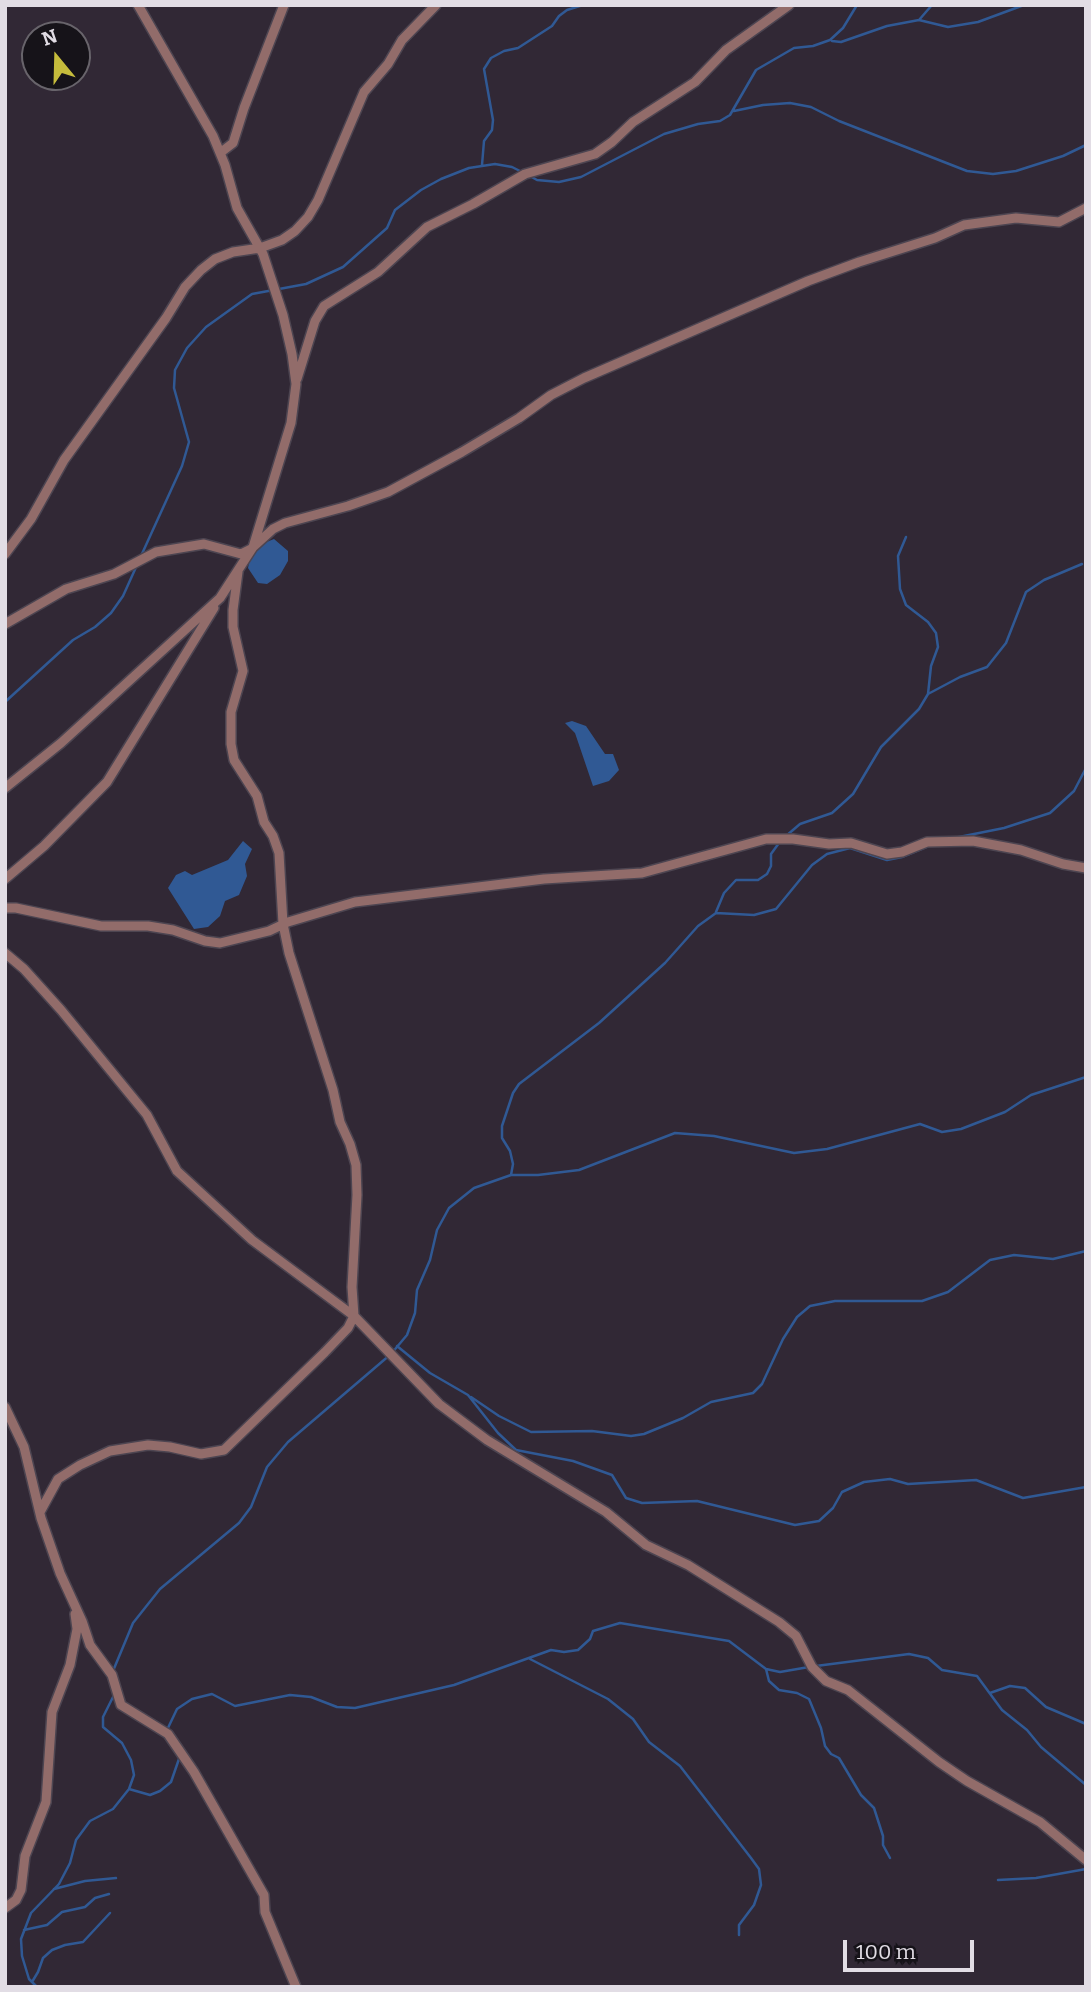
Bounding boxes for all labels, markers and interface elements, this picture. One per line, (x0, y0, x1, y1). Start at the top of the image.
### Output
north arrow (21, 21, 91, 91)
text: N (39, 24, 60, 51)
scale bar (846, 1926, 977, 1970)
text: 100 m (856, 1939, 916, 1965)

